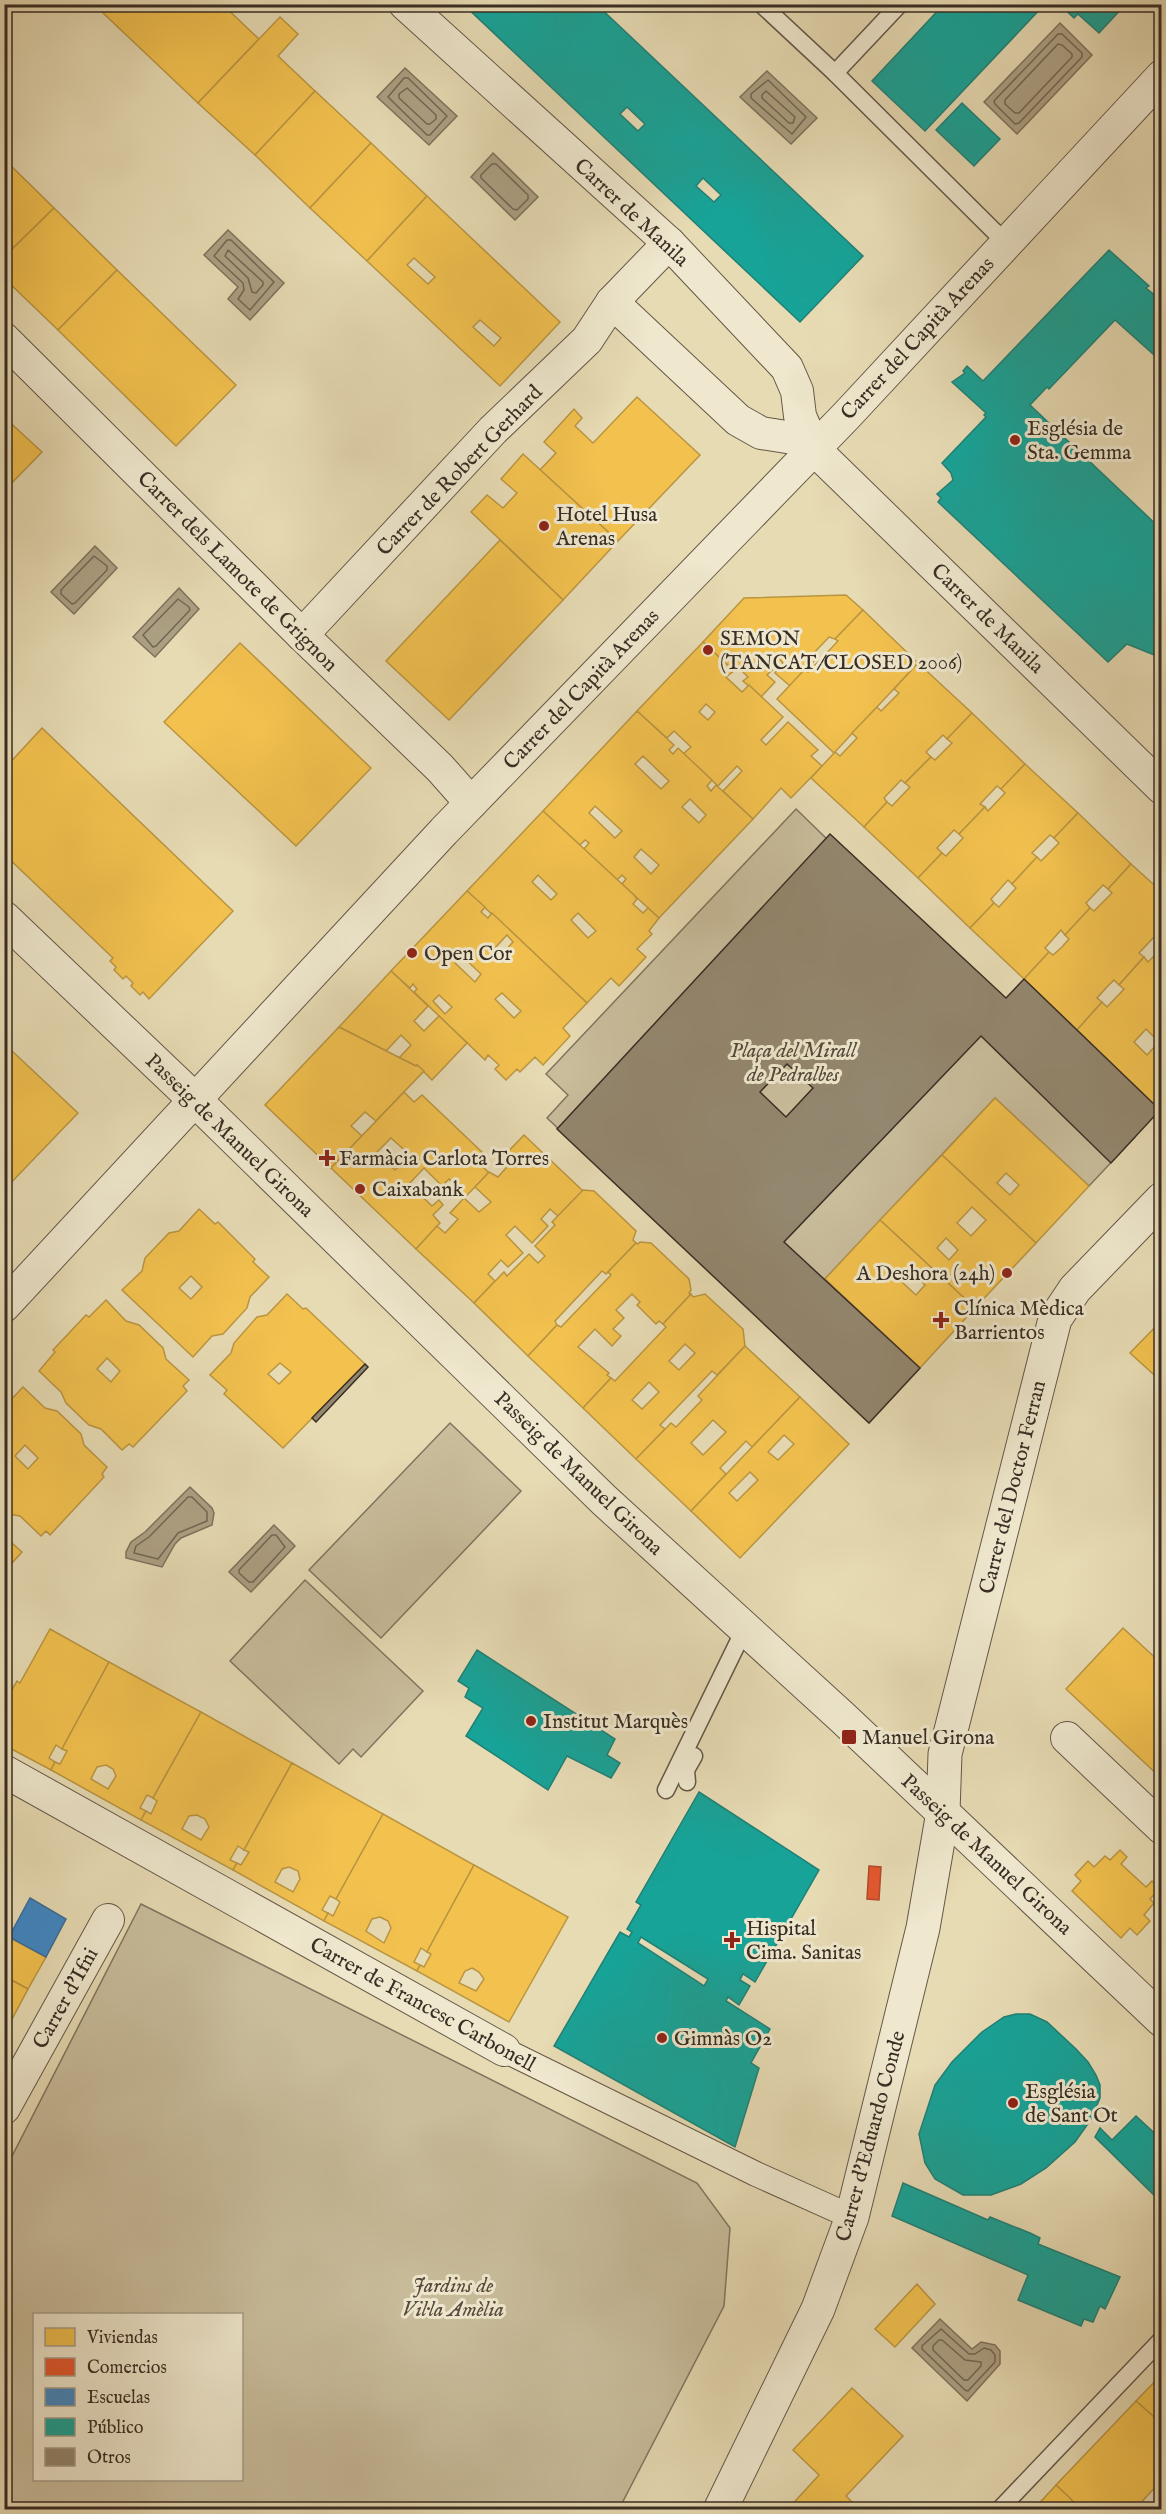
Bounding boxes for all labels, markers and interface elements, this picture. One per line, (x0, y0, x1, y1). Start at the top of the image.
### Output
street label: Carrer de Manila (568, 153, 695, 274)
street label: Carrer del Capità Arenas (835, 252, 1001, 426)
street label: Carrer de Robert Gerhard (371, 379, 549, 562)
place label: Església de Sta. Gemma (1027, 416, 1132, 467)
marker: Església de Sta. Gemma (1008, 433, 1022, 447)
street label: Carrer dels Lamote de Grignon (131, 466, 343, 678)
place label: Hotel Husa Arenas (555, 502, 658, 553)
marker: Hotel Husa Arenas (537, 519, 551, 533)
street label: Carrer de Manila (925, 558, 1050, 681)
street label: Carrer del Capità Arenas (498, 604, 666, 776)
place label: SEMON (TANCAT/CLOSED 2006) (720, 626, 962, 677)
marker: SEMON (TANCAT/CLOSED 2006) (701, 643, 715, 657)
place label: Open Cor (424, 941, 512, 968)
marker: Open Cor (405, 946, 419, 960)
park label: Plaça del Mirall de Pedralbes (730, 1038, 858, 1089)
street label: Passeig de Manuel Girona (139, 1048, 320, 1225)
place label: Farmàcia Carlota Torres (339, 1146, 549, 1173)
marker: Farmàcia Carlota Torres (320, 1151, 334, 1165)
place label: Caixabank (372, 1177, 464, 1204)
marker: Caixabank (353, 1182, 367, 1196)
place label: A Deshora (24h) (856, 1261, 995, 1288)
marker: A Deshora (24h) (1000, 1266, 1014, 1280)
place label: Clínica Mèdica Barrientos (954, 1296, 1085, 1347)
marker: Clínica Mèdica Barrientos (932, 1311, 950, 1329)
street label: Carrer del Doctor Ferran (974, 1378, 1053, 1597)
street label: Passeig de Manuel Girona (488, 1386, 669, 1563)
place label: Institut Marquès (543, 1709, 688, 1736)
marker: Institut Marquès (524, 1714, 538, 1728)
place label: Manuel Girona (862, 1725, 995, 1752)
marker: Manuel Girona (840, 1728, 858, 1746)
street label: Passeig de Manuel Girona (895, 1769, 1078, 1942)
place label: Hispital Cima. Sanitas (746, 1916, 861, 1967)
marker: Hispital Cima. Sanitas (723, 1931, 741, 1949)
street label: Carrer de Francesc Carbonell (305, 1932, 540, 2079)
street label: Carrer d'Ifni (27, 1943, 105, 2054)
place label: Gimnàs O2 (674, 2026, 772, 2053)
street label: Carrer d'Eduardo Conde (830, 2028, 913, 2245)
marker: Gimnàs O2 (655, 2031, 669, 2045)
place label: Església de Sant Ot (1025, 2079, 1118, 2130)
marker: Església de Sant Ot (1006, 2096, 1020, 2110)
park label: Jardins de Vil·la Amèlia (402, 2273, 504, 2324)
legend (33, 2313, 243, 2481)
text: Viviendas (86, 2327, 158, 2350)
text: Comercios (87, 2357, 167, 2380)
text: Escuelas (87, 2387, 150, 2410)
text: Público (87, 2417, 144, 2440)
text: Otros (87, 2447, 131, 2470)

